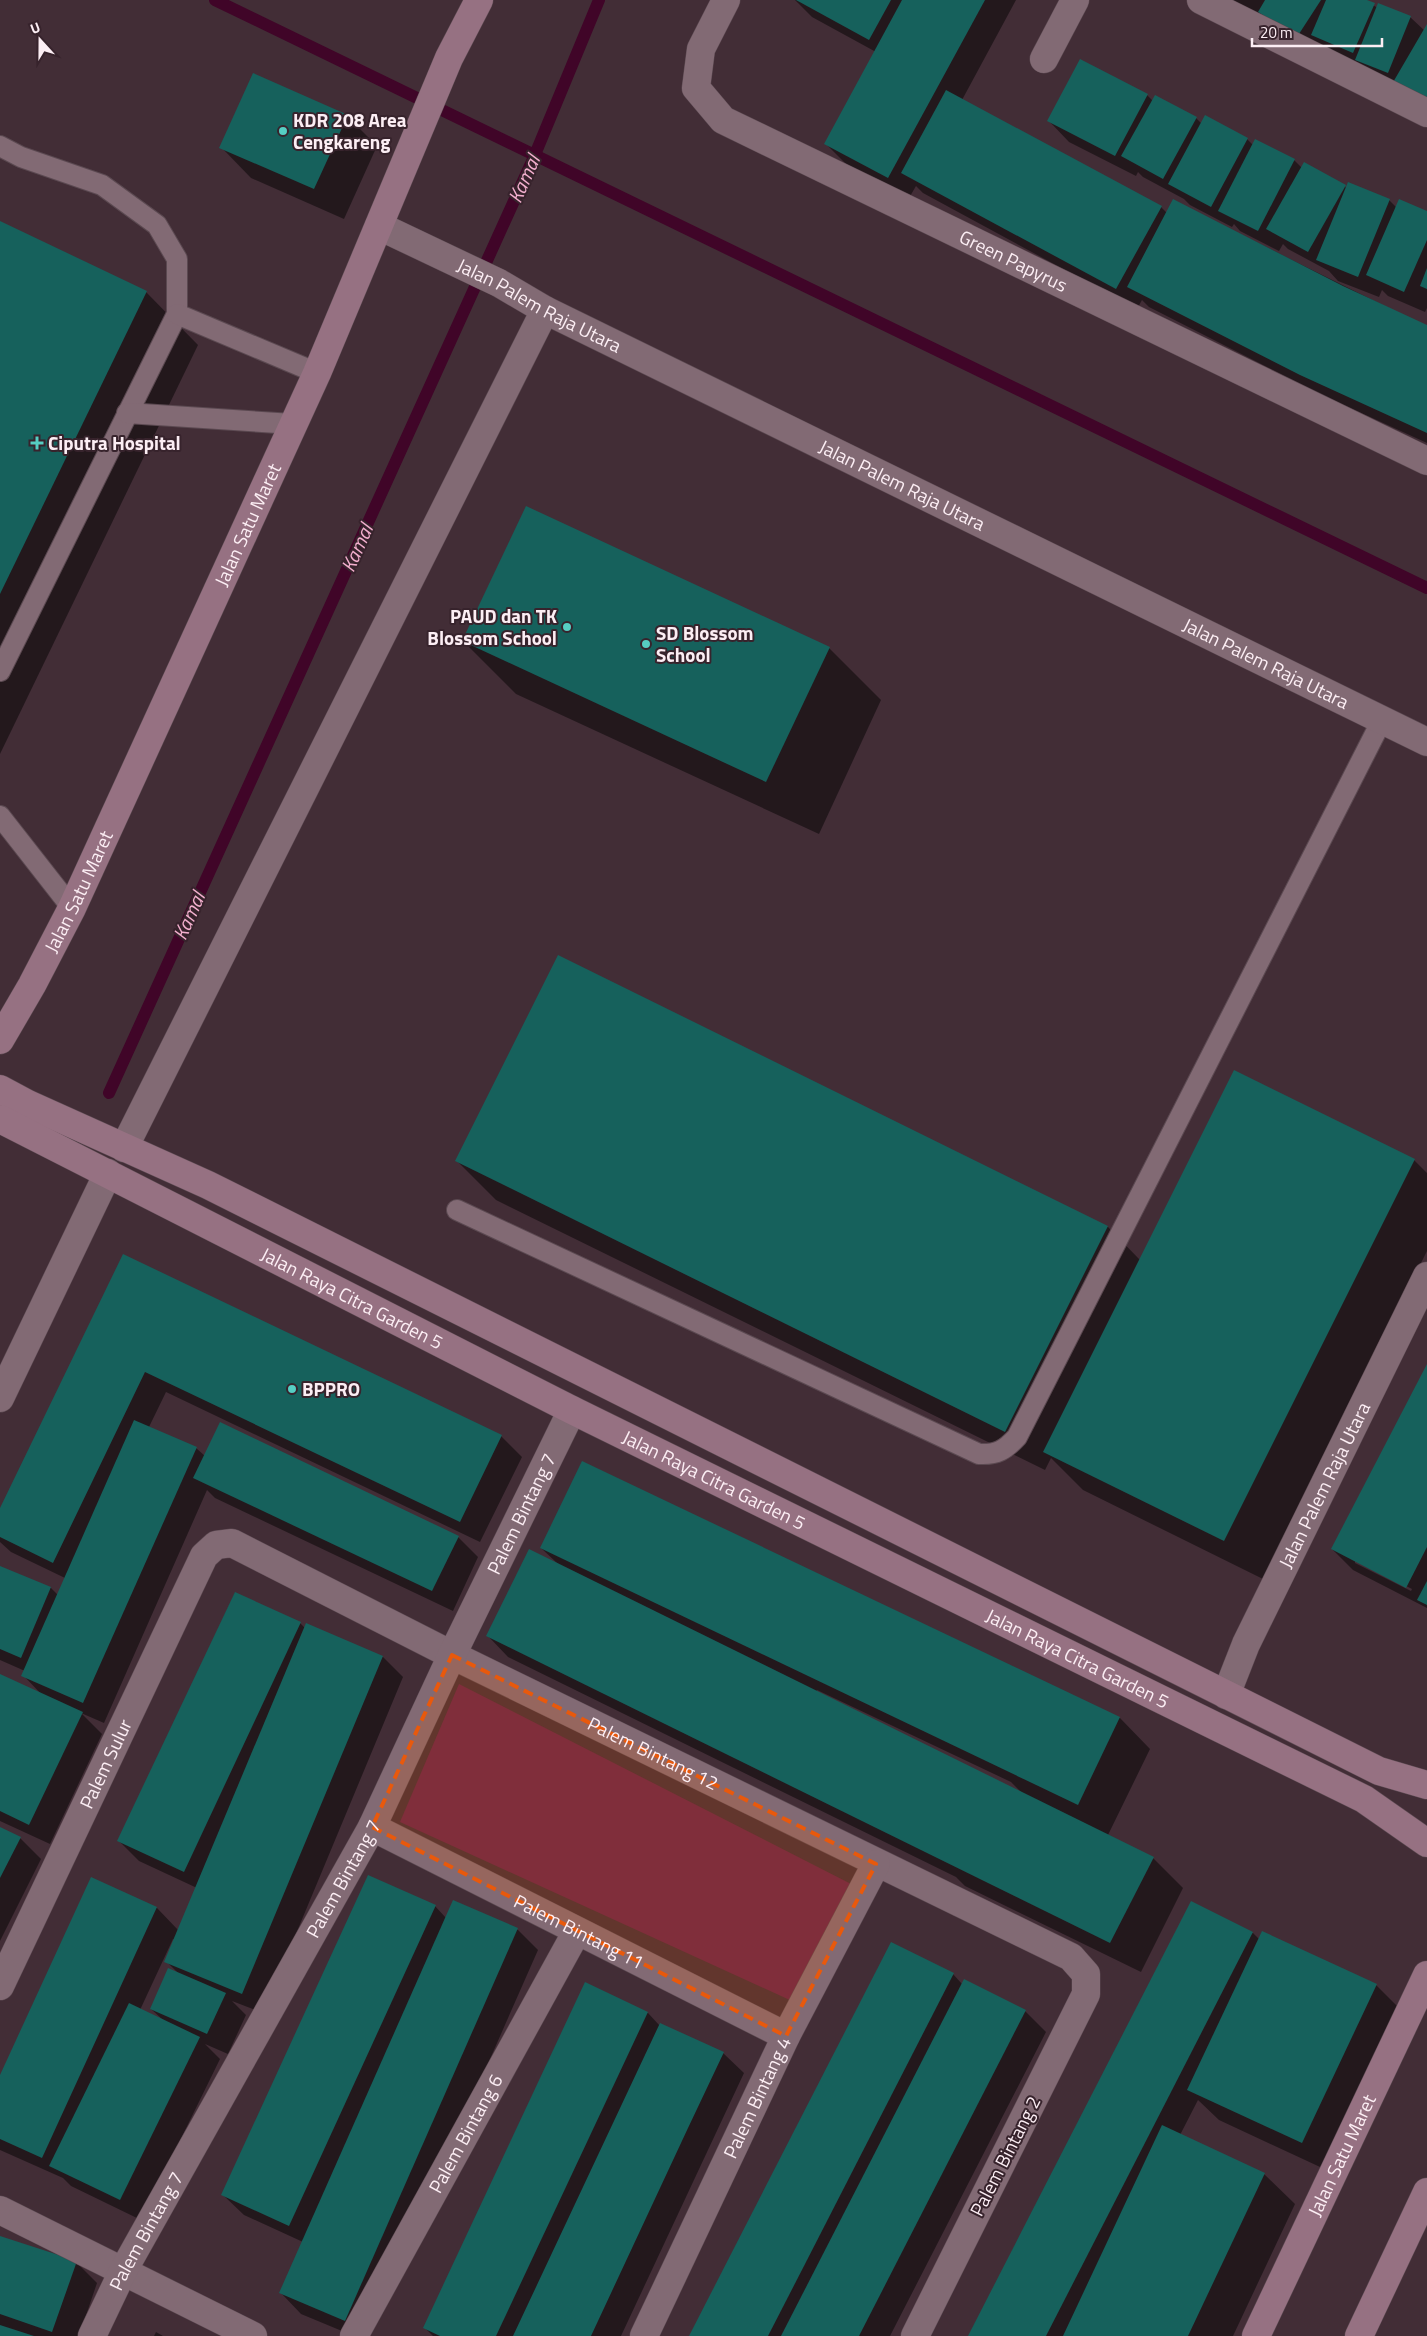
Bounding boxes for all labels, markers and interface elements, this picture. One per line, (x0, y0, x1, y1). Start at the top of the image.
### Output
north arrow (15, 15, 65, 65)
scale bar (1252, 15, 1382, 47)
text: U (27, 16, 43, 39)
text: 20 m (1260, 21, 1293, 44)
place label: KDR 208 Area Cengkareng (293, 105, 407, 156)
marker: KDR 208 Area Cengkareng (277, 125, 289, 137)
water label: Kamal (499, 147, 549, 208)
street label: Green Papyrus (955, 222, 1073, 299)
street label: Jalan Palem Raja Utara (453, 250, 627, 360)
place label: Ciputra Hospital (48, 428, 181, 457)
street label: Jalan Palem Raja Utara (814, 432, 991, 538)
marker: Ciputra Hospital (30, 436, 44, 450)
street label: Jalan Satu Maret (206, 458, 288, 591)
water label: Kamal (332, 516, 382, 577)
place label: PAUD dan TK Blossom School (427, 601, 557, 652)
street label: Jalan Palem Raja Utara (1178, 610, 1355, 716)
place label: SD Blossom School (656, 618, 753, 669)
marker: PAUD dan TK Blossom School (561, 621, 573, 633)
marker: SD Blossom School (640, 638, 652, 650)
street label: Jalan Satu Maret (36, 825, 120, 958)
water label: Kamal (164, 884, 214, 945)
street label: Jalan Raya Citra Garden 5 (256, 1239, 448, 1356)
place label: BPPRO (302, 1374, 360, 1403)
marker: BPPRO (286, 1383, 298, 1395)
street label: Jalan Palem Raja Utara (1271, 1396, 1377, 1573)
street label: Jalan Raya Citra Garden 5 (618, 1422, 811, 1537)
street label: Palem Bintang 7 (479, 1448, 563, 1579)
street label: Jalan Raya Citra Garden 5 (981, 1601, 1174, 1715)
street label: Palem Bintang 12 (583, 1708, 724, 1797)
street label: Palem Sulur (71, 1713, 139, 1813)
street label: Palem Bintang 7 (298, 1814, 388, 1943)
street label: Palem Bintang 11 (509, 1886, 649, 1976)
street label: Palem Bintang 4 (715, 2031, 798, 2163)
street label: Palem Bintang 6 (420, 2069, 509, 2198)
street label: Jalan Satu Maret (1300, 2089, 1383, 2221)
street label: Palem Bintang 2 (962, 2091, 1047, 2221)
street label: Palem Bintang 7 (101, 2166, 190, 2295)

